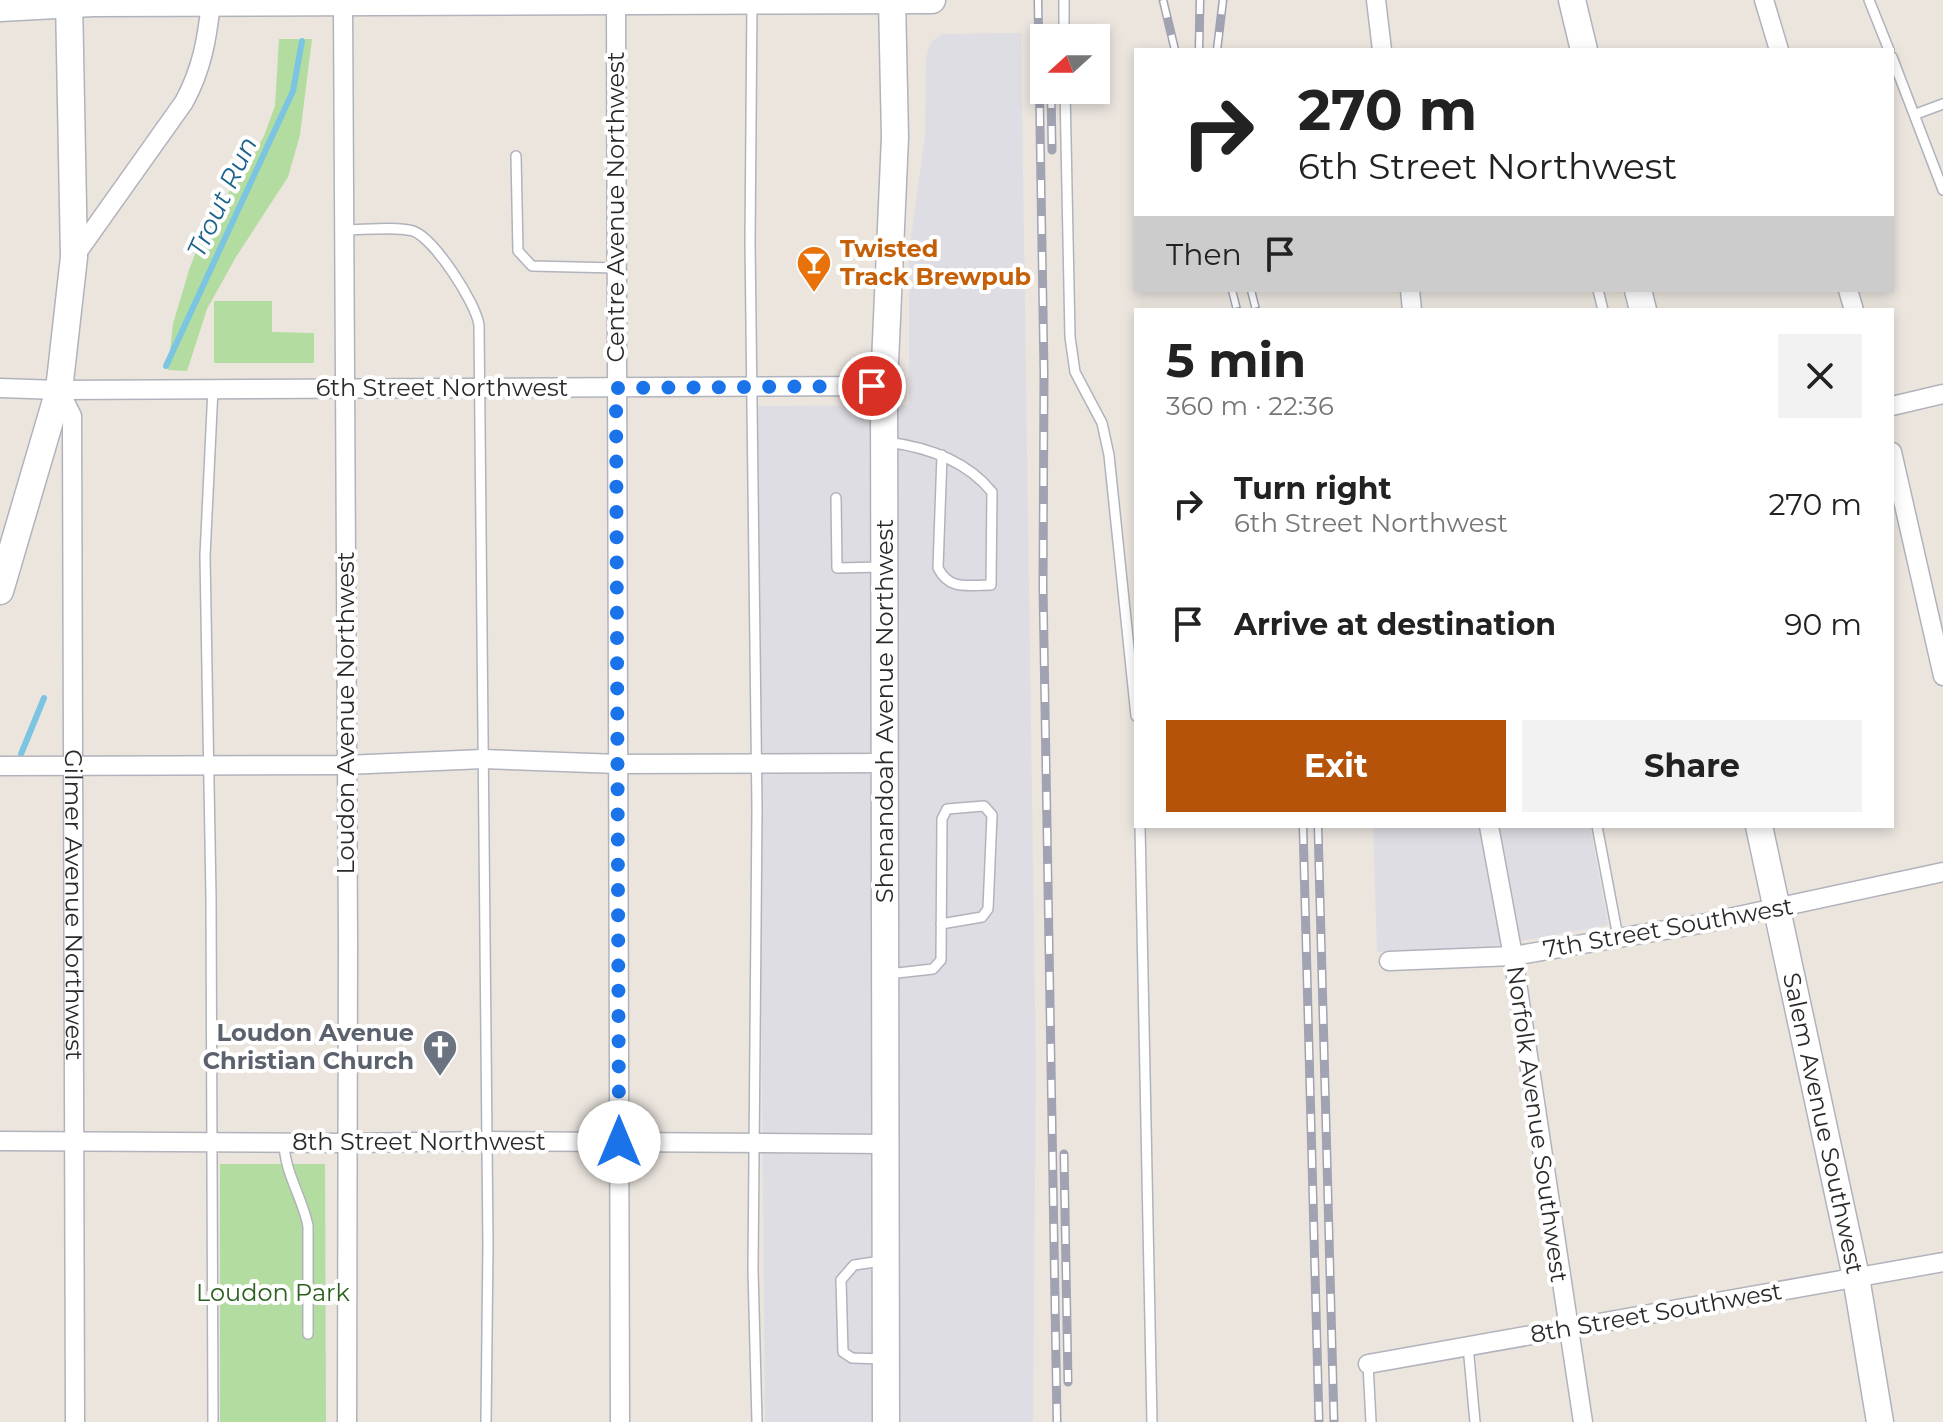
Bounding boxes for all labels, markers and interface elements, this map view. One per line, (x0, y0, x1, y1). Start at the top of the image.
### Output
north arrow (1030, 24, 1110, 104)
map controls (1030, 24, 1110, 104)
street label: Centre Avenue Northwest (601, 51, 630, 362)
text: 270 m (1298, 76, 1477, 144)
icon: right (1166, 80, 1270, 184)
water label: Trout Run (180, 131, 264, 263)
text: 6th Street Northwest (1298, 144, 1677, 188)
icon: arrive (1258, 232, 1302, 276)
place label: Twisted Track Brewpub (840, 234, 1031, 291)
text: Then (1166, 236, 1242, 273)
bar icon: Twisted Track Brewpub (795, 244, 833, 294)
text: 5 min (1166, 331, 1306, 389)
button: close (1778, 334, 1862, 418)
pin (838, 352, 906, 420)
icon: arrive (850, 364, 894, 408)
street label: 6th Street Northwest (316, 373, 569, 402)
text: 360 m · 22:36 (1166, 390, 1334, 422)
text: Turn right (1234, 470, 1391, 507)
icon: right (1166, 482, 1210, 526)
text: 270 m (1768, 486, 1862, 523)
text: 6th Street Northwest (1234, 507, 1508, 539)
street label: Shenandoah Avenue Northwest (870, 519, 899, 903)
street label: Loudon Avenue Northwest (331, 551, 360, 874)
icon: arrive (1166, 602, 1210, 646)
text: Arrive at destination (1234, 606, 1556, 643)
text: 90 m (1784, 606, 1862, 643)
button: Exit (1166, 720, 1506, 812)
button: Share (1522, 720, 1862, 812)
street label: Gilmer Avenue Northwest (59, 749, 89, 1061)
street label: 7th Street Southwest (1541, 891, 1795, 964)
street label: Norfolk Avenue Southwest (1501, 964, 1574, 1284)
street label: Salem Avenue Southwest (1777, 970, 1870, 1276)
place label: Loudon Avenue Christian Church (203, 1018, 414, 1075)
church icon: Loudon Avenue Christian Church (421, 1028, 459, 1078)
position arrow (577, 1100, 661, 1184)
street label: 8th Street Northwest (292, 1127, 546, 1156)
street label: 8th Street Southwest (1528, 1276, 1784, 1349)
park label: Loudon Park (196, 1278, 351, 1307)

